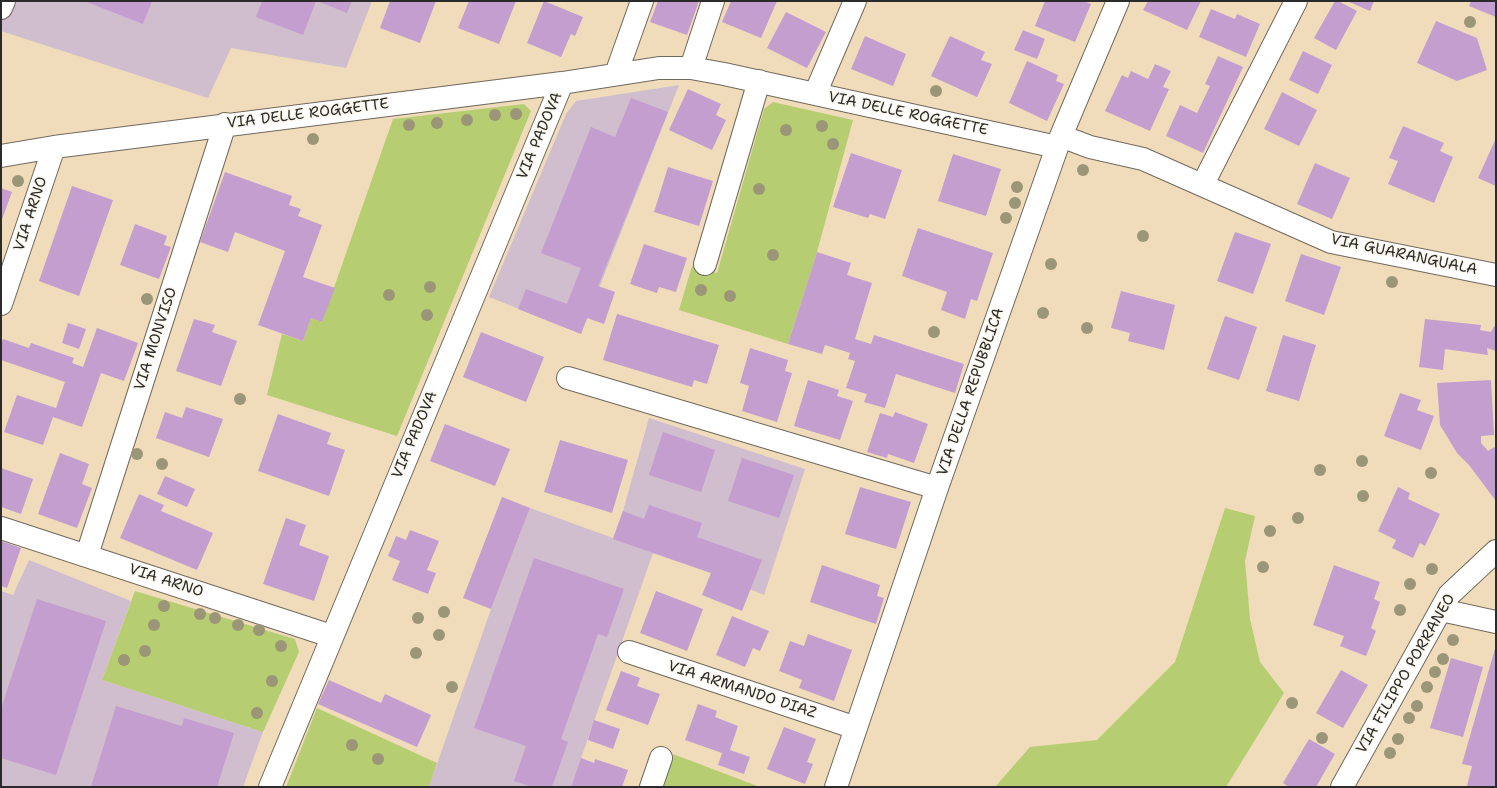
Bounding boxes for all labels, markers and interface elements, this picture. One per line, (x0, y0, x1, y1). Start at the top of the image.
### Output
street label: VIA DELLE ROGGETTE (826, 88, 990, 140)
street label: VIA PADOVA (514, 90, 566, 182)
street label: VIA DELLE ROGGETTE (226, 95, 390, 133)
street label: VIA ARNO (10, 174, 52, 254)
street label: VIA GUARANGUALA (1329, 231, 1479, 279)
street label: VIA MONVISO (131, 285, 181, 393)
street label: VIA DELLA REPUBBLICA (934, 306, 1008, 478)
street label: VIA PADOVA (389, 389, 441, 481)
street label: VIA ARNO (126, 560, 206, 602)
street label: VIA FILIPPO PORRANEO (1353, 591, 1459, 757)
street label: VIA ARMANDO DIAZ (665, 657, 819, 723)

